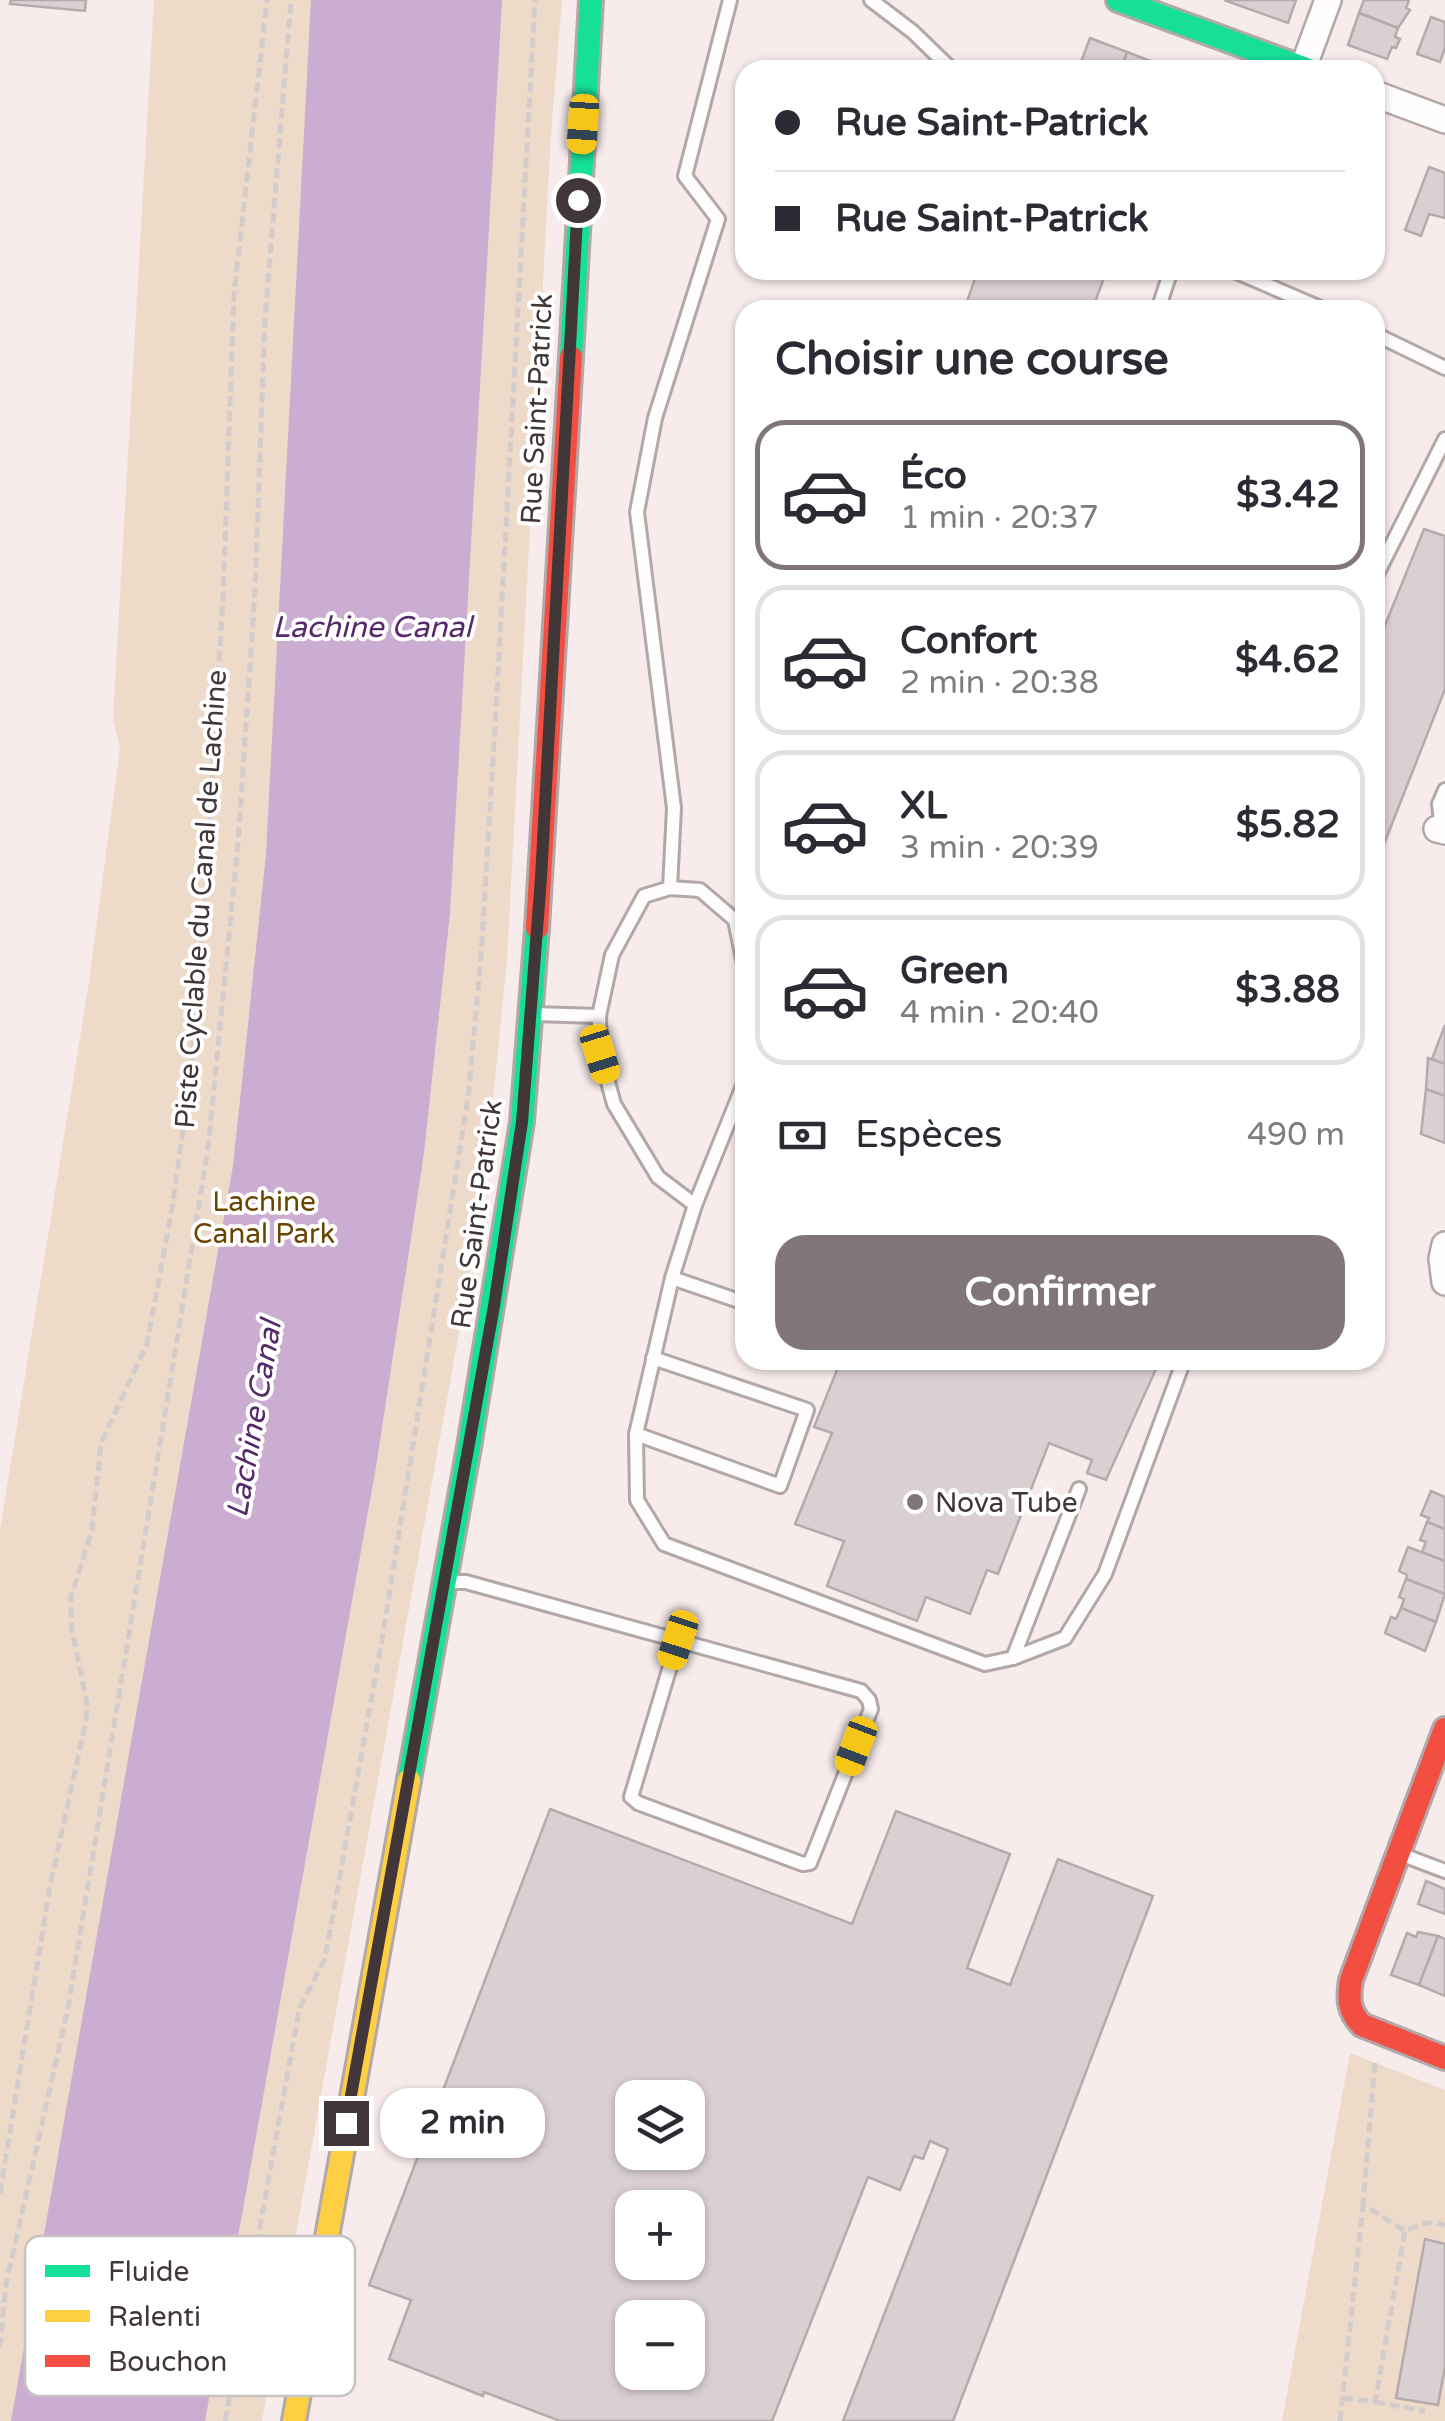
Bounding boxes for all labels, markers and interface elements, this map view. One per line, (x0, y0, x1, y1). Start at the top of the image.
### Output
car (566, 93, 600, 155)
text: Rue Saint-Patrick (835, 100, 1148, 146)
route start (556, 178, 601, 223)
text: Rue Saint-Patrick (835, 196, 1148, 242)
street label: Rue Saint-Patrick (514, 293, 560, 525)
text: Choisir une course (775, 333, 1169, 387)
icon: car (780, 450, 870, 540)
text: Éco (900, 453, 967, 499)
text: $3.42 (1236, 472, 1340, 518)
text: 1 min · 20:37 (900, 499, 1099, 537)
water label: Lachine Canal (272, 609, 475, 646)
icon: car (780, 615, 870, 705)
text: Confort (900, 618, 1037, 664)
text: $4.62 (1235, 637, 1340, 683)
text: 2 min · 20:38 (900, 664, 1099, 702)
street label: Piste Cyclable du Canal de Lachine (168, 669, 234, 1129)
icon: car (780, 780, 870, 870)
text: XL (900, 783, 947, 829)
text: $5.82 (1236, 802, 1340, 848)
text: 3 min · 20:39 (900, 829, 1099, 867)
icon: car (780, 945, 870, 1035)
text: Green (900, 948, 1009, 994)
text: $3.88 (1235, 967, 1340, 1013)
text: 4 min · 20:40 (900, 994, 1099, 1032)
car (577, 1021, 623, 1087)
street label: Rue Saint-Patrick (444, 1097, 510, 1331)
icon: cash (775, 1108, 830, 1163)
text: Espèces (855, 1112, 1003, 1158)
text: 490 m (1247, 1116, 1345, 1154)
park label: Lachine Canal Park (193, 1185, 335, 1251)
button: Confirmer (775, 1235, 1345, 1350)
water label: Lachine Canal (219, 1314, 291, 1520)
place label: Nova Tube (935, 1486, 1078, 1520)
marker: Nova Tube (904, 1491, 926, 1513)
car (654, 1607, 702, 1673)
car (831, 1713, 881, 1779)
map controls (615, 2080, 705, 2390)
button: layers (615, 2080, 705, 2170)
callout: 2 min (381, 2088, 546, 2158)
route end (324, 2101, 369, 2146)
text: 2 min (420, 2104, 505, 2142)
button: + (615, 2190, 705, 2280)
legend (25, 2236, 355, 2396)
text: Fluide (108, 2255, 189, 2289)
text: Ralenti (108, 2300, 201, 2334)
button: − (615, 2300, 705, 2390)
text: Bouchon (108, 2345, 227, 2379)

